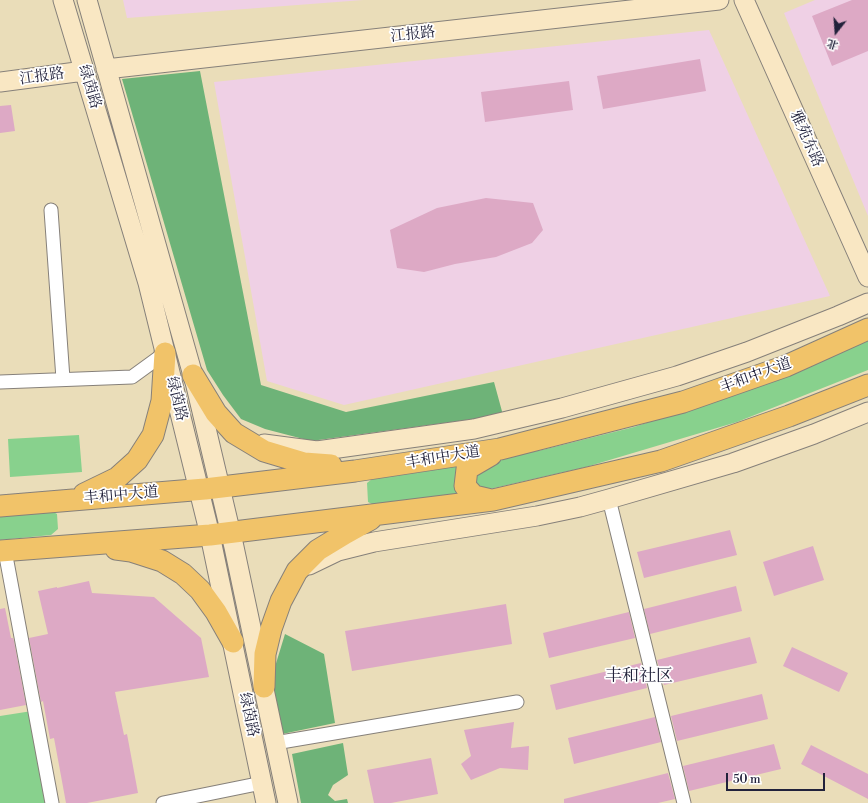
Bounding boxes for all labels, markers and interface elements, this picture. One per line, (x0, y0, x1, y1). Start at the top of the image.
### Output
north arrow (816, 12, 856, 52)
street label: 江报路 (390, 24, 436, 46)
text: 北 (825, 35, 840, 52)
street label: 绿茵路 (74, 63, 104, 111)
street label: 江报路 (18, 65, 66, 89)
street label: 雅苑东路 (786, 108, 826, 170)
street label: 丰和中大道 (718, 355, 794, 397)
street label: 绿茵路 (162, 375, 190, 423)
street label: 丰和中大道 (405, 443, 481, 473)
street label: 丰和中大道 (83, 484, 159, 508)
district label: 丰和社区 (605, 667, 673, 687)
street label: 绿茵路 (235, 691, 261, 739)
scale bar (728, 765, 827, 791)
text: 50 m (733, 772, 761, 787)

